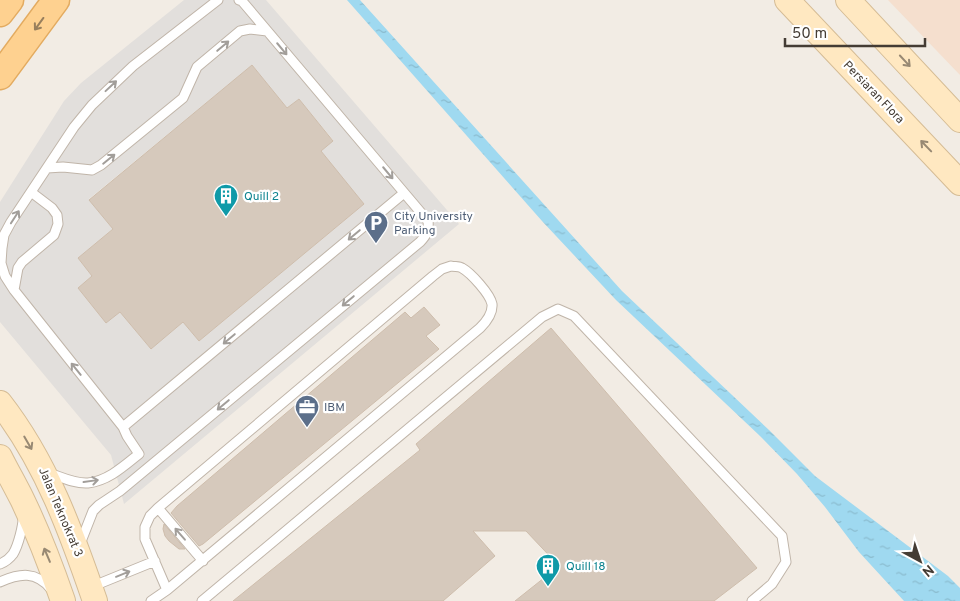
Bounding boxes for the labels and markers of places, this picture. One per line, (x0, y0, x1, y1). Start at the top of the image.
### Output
building icon: Quill 2 (213, 183, 239, 217)
place label: Quill 2 (244, 189, 279, 205)
place label: City University Parking (394, 209, 473, 239)
parking icon: City University Parking (363, 210, 389, 244)
office icon: IBM (294, 394, 320, 428)
place label: IBM (324, 400, 345, 416)
building icon: Quill 18 (535, 553, 561, 587)
place label: Quill 18 (566, 559, 605, 575)

